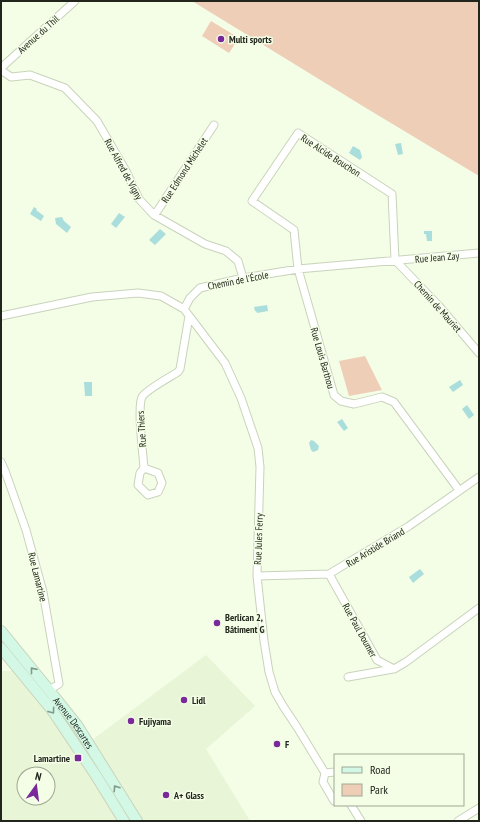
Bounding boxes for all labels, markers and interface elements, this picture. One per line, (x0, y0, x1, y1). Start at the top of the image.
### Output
street label: Avenue du Thil (15, 12, 62, 56)
place label: Multi sports (229, 33, 272, 46)
marker: Multi sports (216, 34, 226, 44)
street label: Rue Alcide Bouchon (298, 131, 363, 180)
street label: Rue Edmond Michelet (158, 135, 211, 205)
street label: Rue Alfred de Vigny (101, 136, 146, 202)
street label: Rue Jean Zay (414, 249, 460, 266)
street label: Chemin de l'École (207, 268, 270, 293)
street label: Chemin de Mauriet (411, 278, 464, 335)
street label: Rue Louis Barthou (308, 326, 337, 390)
street label: Rue Thiers (134, 410, 149, 448)
street label: Rue Jules Ferry (251, 513, 266, 565)
street label: Rue Aristide Briand (344, 525, 407, 570)
street label: Rue Lamartine (25, 551, 50, 603)
street label: Rue Paul Doumer (339, 601, 380, 660)
place label: Berlican 2, Bâtiment G (225, 611, 264, 636)
marker: Berlican 2, Bâtiment G (212, 618, 222, 628)
one-way arrow (31, 668, 38, 675)
street label: Avenue Descartes (50, 694, 97, 752)
place label: Lidl (192, 694, 206, 707)
marker: Lidl (179, 695, 189, 705)
one-way arrow (47, 707, 55, 714)
place label: Fujiyama (139, 715, 171, 728)
marker: Fujiyama (126, 716, 136, 726)
place label: F (285, 738, 289, 751)
marker: F (272, 739, 282, 749)
place label: Lamartine (34, 752, 70, 765)
marker: Lamartine (73, 753, 83, 763)
legend (334, 754, 464, 806)
text: Road (370, 762, 390, 777)
north arrow (16, 766, 56, 806)
text: N (34, 769, 43, 784)
text: Park (370, 782, 388, 797)
one-way arrow (114, 785, 121, 792)
place label: A+ Glass (173, 789, 204, 802)
marker: A+ Glass (161, 790, 171, 800)

